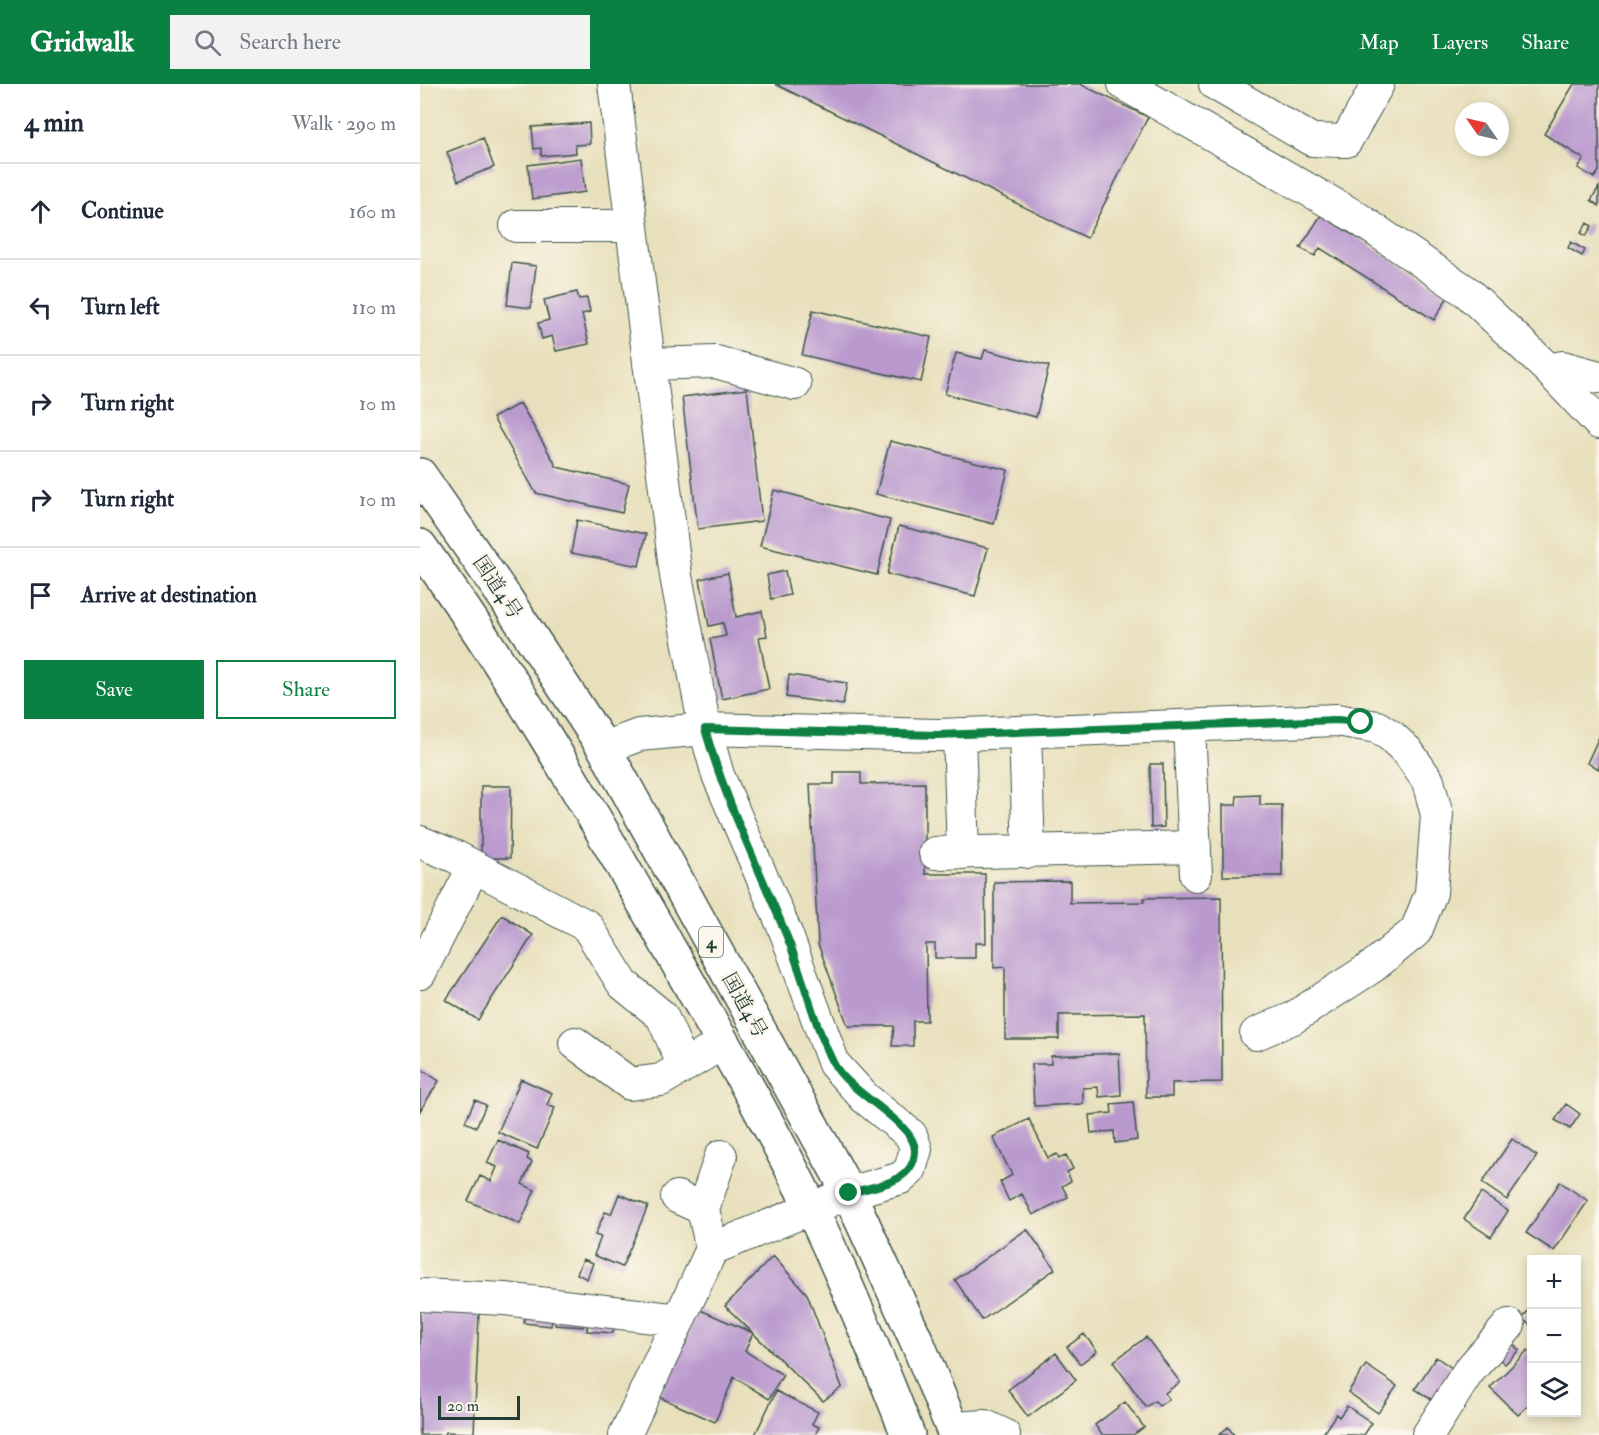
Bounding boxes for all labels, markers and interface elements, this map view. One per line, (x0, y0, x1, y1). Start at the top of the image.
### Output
search box (170, 15, 590, 69)
text: Gridwalk (30, 25, 134, 60)
icon: search (191, 26, 224, 59)
text: Search here (239, 28, 341, 56)
text: Map (1359, 29, 1399, 56)
text: Layers (1432, 29, 1488, 56)
text: Share (1521, 29, 1569, 56)
north arrow (1455, 102, 1509, 156)
text: 4 min (24, 107, 84, 139)
text: Walk · 290 m (292, 111, 396, 136)
icon: ahead (24, 195, 57, 228)
text: Continue (81, 197, 164, 225)
text: 160 m (349, 199, 396, 224)
icon: left (24, 291, 57, 324)
text: Turn left (81, 293, 160, 321)
text: 110 m (352, 295, 396, 320)
icon: right (24, 387, 57, 420)
text: Turn right (81, 389, 174, 417)
text: 10 m (359, 391, 396, 416)
icon: right (24, 483, 57, 516)
text: Turn right (81, 485, 174, 513)
text: 10 m (359, 487, 396, 512)
street label: 国道4号 (467, 551, 528, 624)
icon: arrive (24, 579, 57, 612)
text: Arrive at destination (81, 581, 257, 609)
button: Save (24, 660, 204, 719)
button: Share (216, 660, 396, 719)
route start (1347, 708, 1373, 734)
road number: 4 (699, 927, 723, 957)
street label: 国道4号 (716, 968, 773, 1042)
route end (835, 1179, 861, 1205)
map controls (1527, 1255, 1581, 1417)
button: + (1527, 1255, 1581, 1309)
button: − (1527, 1309, 1581, 1363)
button: layers (1527, 1363, 1581, 1417)
scale bar (438, 1393, 520, 1420)
text: 20 m (447, 1396, 479, 1416)

